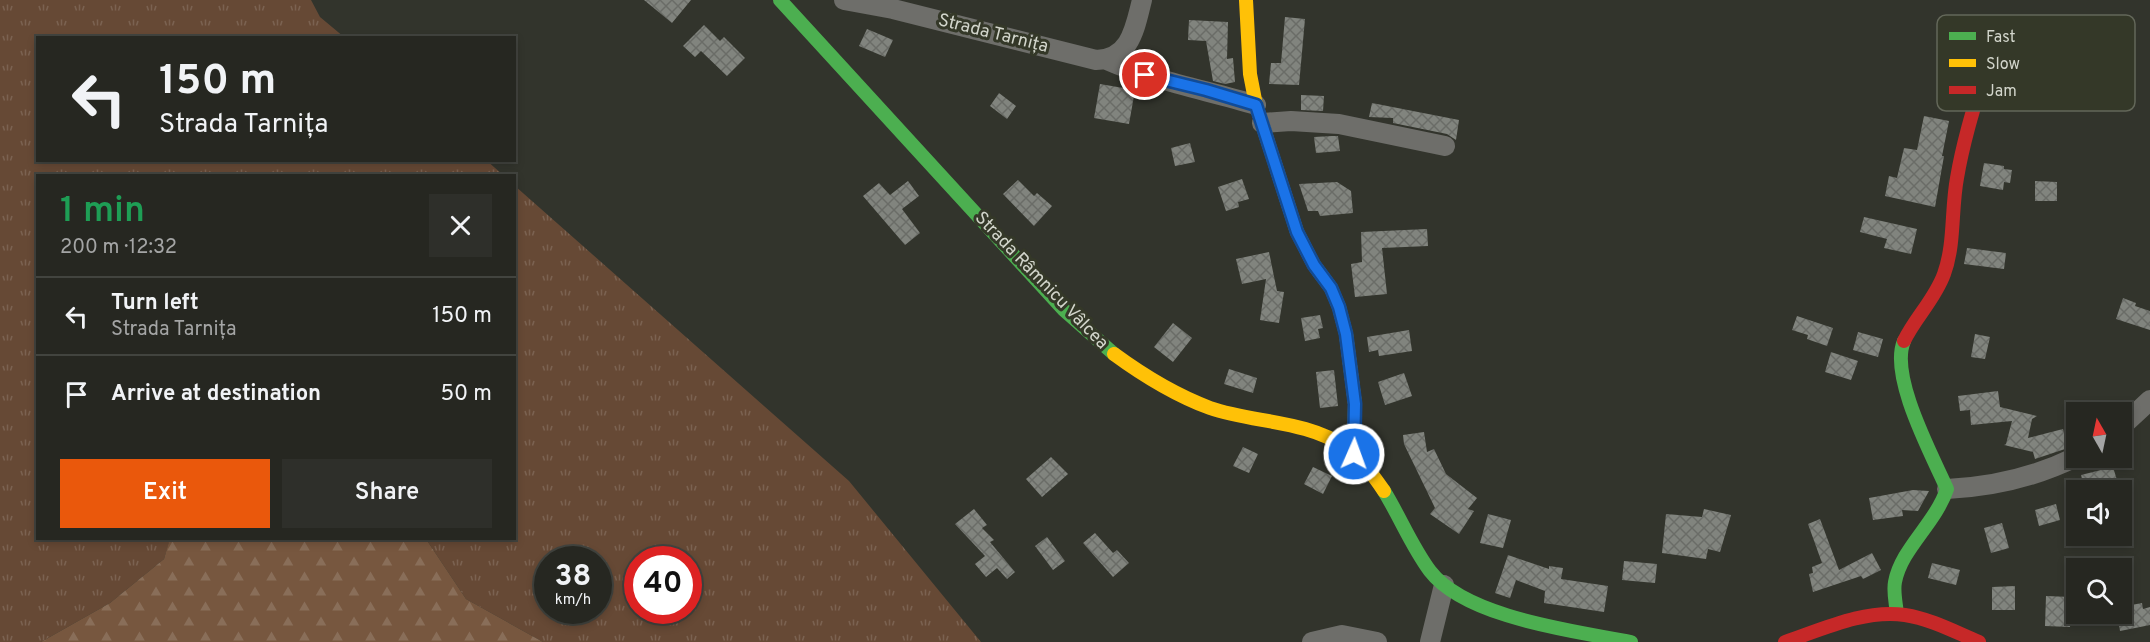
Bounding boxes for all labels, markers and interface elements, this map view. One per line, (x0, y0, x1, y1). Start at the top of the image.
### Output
street label: Strada Tarnița (935, 9, 1051, 59)
legend (1937, 15, 2135, 111)
text: Fast (1986, 28, 2016, 48)
pin (1119, 49, 1170, 100)
text: Slow (1986, 55, 2020, 75)
text: 150 m (159, 56, 276, 109)
icon: arrive (1128, 58, 1161, 91)
icon: left (60, 60, 138, 138)
text: Jam (1986, 82, 2017, 102)
text: Strada Tarnița (159, 108, 328, 142)
text: 1 min (60, 189, 145, 235)
button: close (429, 194, 492, 257)
street label: Strada Râmnicu Vâlcea (969, 207, 1113, 355)
text: 200 m · 12:32 (60, 235, 177, 261)
text: Turn left (111, 290, 199, 317)
icon: left (60, 300, 93, 333)
text: 150 m (432, 303, 492, 330)
text: Strada Tarnița (111, 317, 236, 343)
icon: arrive (60, 378, 93, 411)
text: Arrive at destination (111, 381, 321, 408)
text: 50 m (440, 381, 492, 408)
north arrow (2066, 402, 2132, 468)
map controls (2066, 402, 2132, 624)
position arrow (1322, 422, 1386, 486)
button: Exit (60, 459, 270, 528)
button: Share (282, 459, 492, 528)
button: sound (2066, 480, 2132, 546)
speed limit sign: 40 (624, 546, 702, 624)
button: search (2066, 558, 2132, 624)
text: 38 (555, 559, 591, 596)
text: km/h (555, 591, 591, 610)

